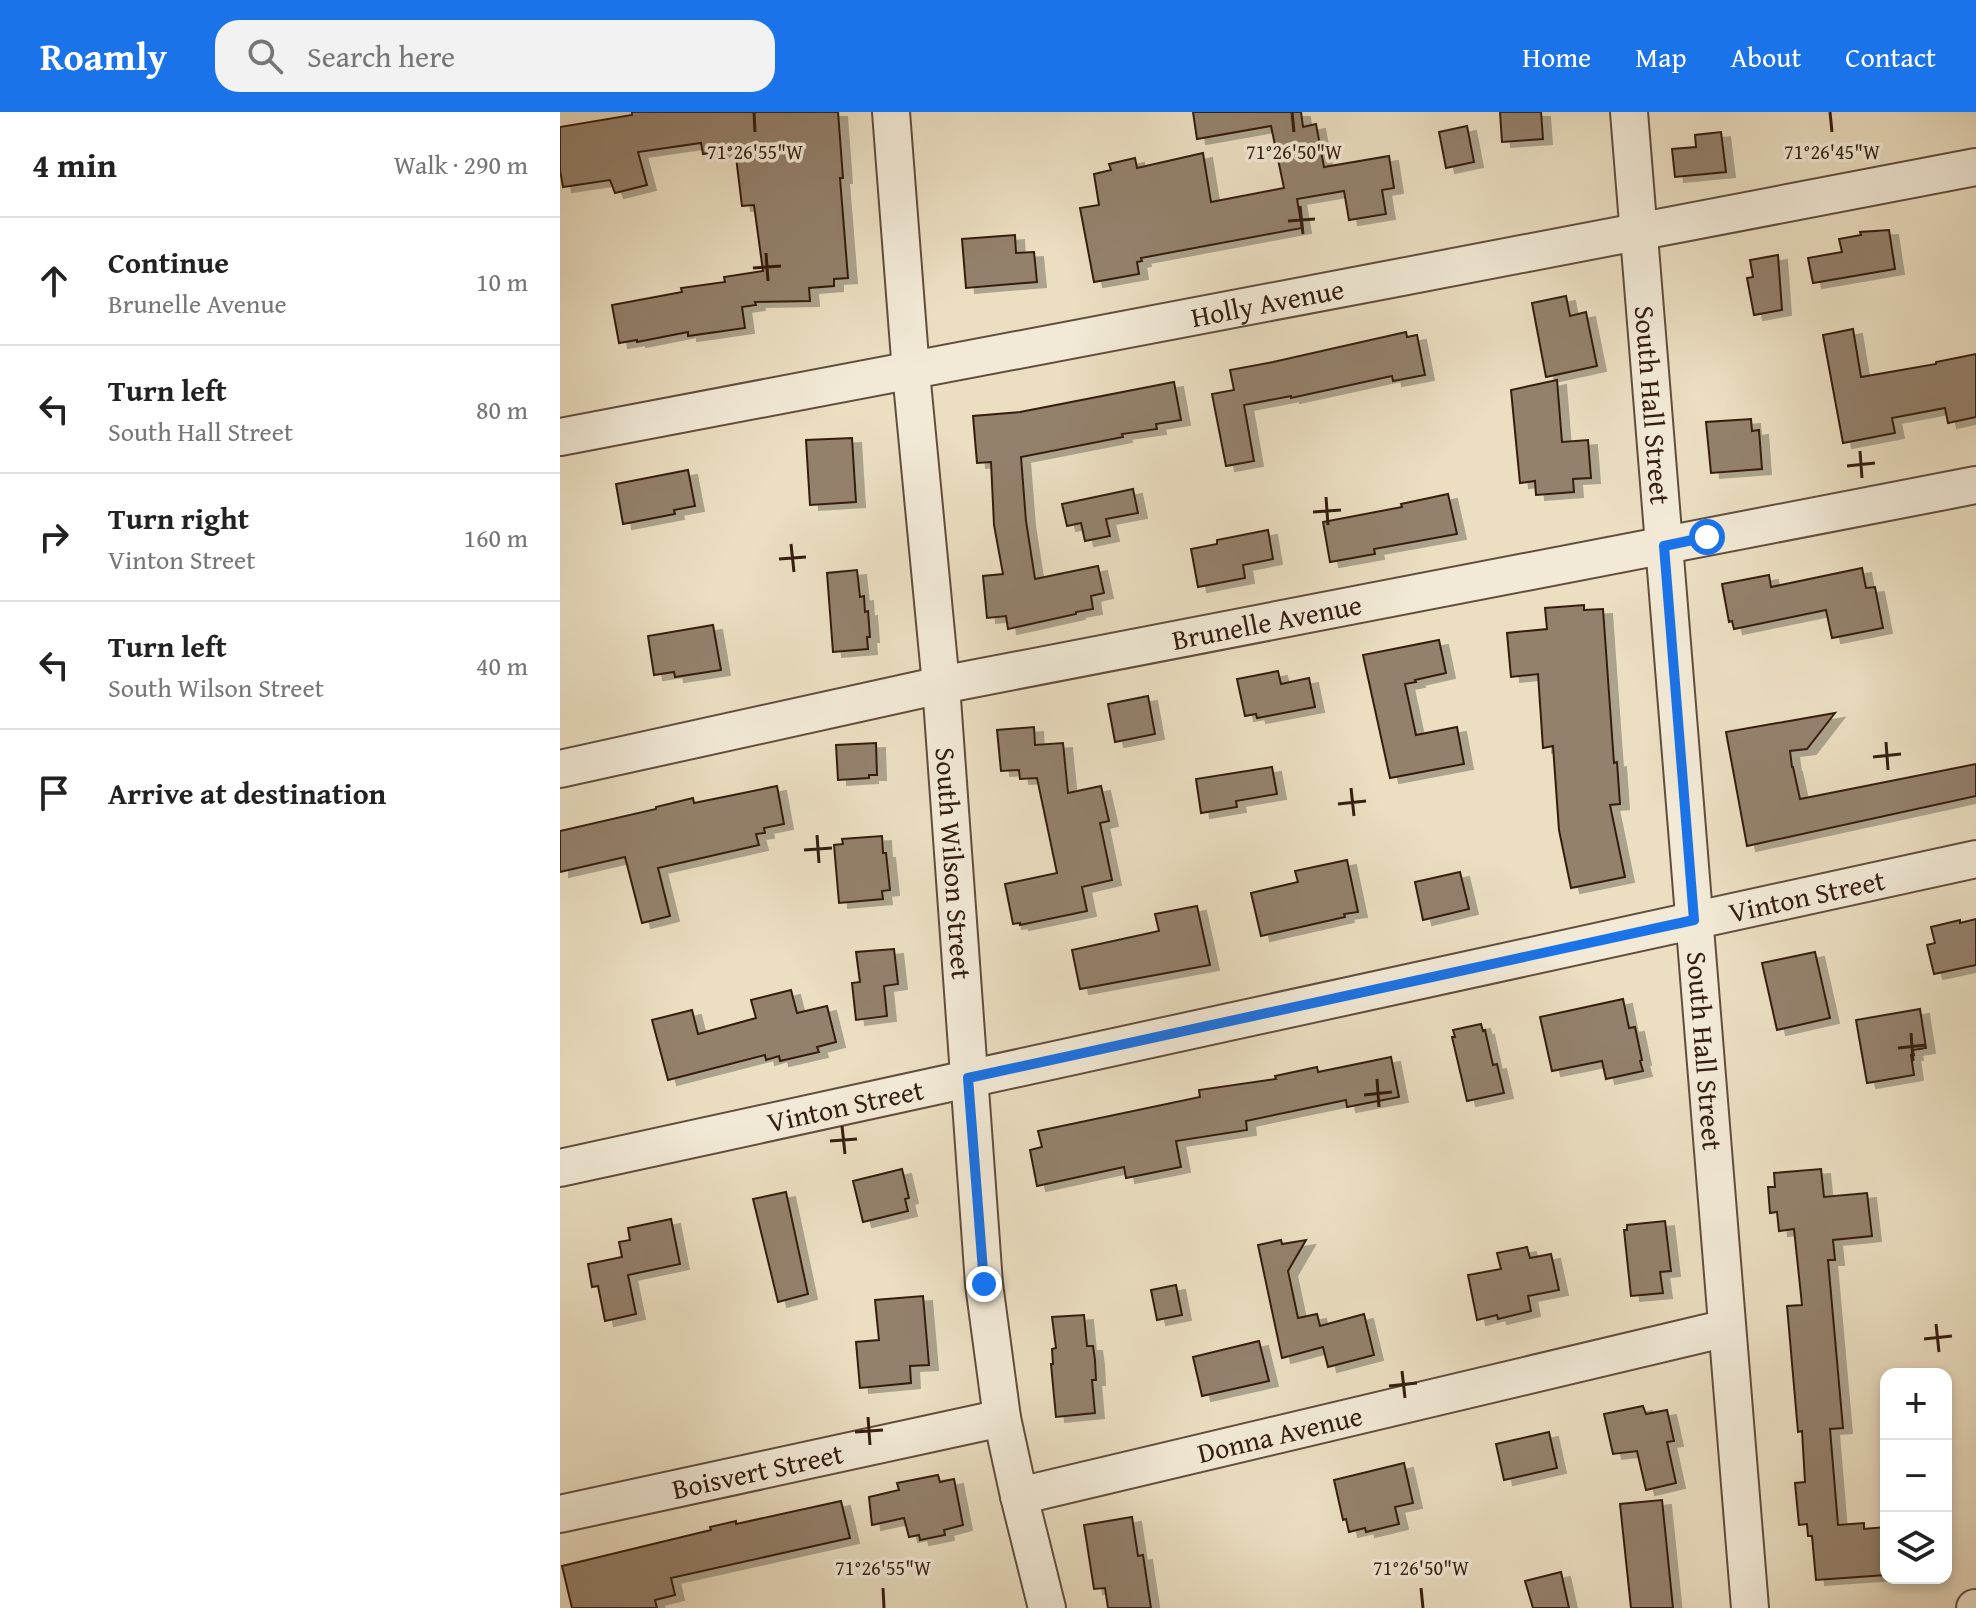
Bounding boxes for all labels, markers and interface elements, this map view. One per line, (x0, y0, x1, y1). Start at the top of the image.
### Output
search box (215, 20, 775, 92)
text: Roamly (40, 28, 167, 84)
icon: search (243, 34, 287, 78)
text: Search here (307, 34, 455, 78)
text: Home (1522, 36, 1591, 77)
text: Map (1635, 36, 1687, 77)
text: About (1731, 36, 1801, 77)
text: Contact (1845, 36, 1936, 77)
text: 71°26'55"W (707, 137, 803, 166)
text: 71°26'50"W (1246, 137, 1342, 166)
text: 71°26'45"W (1784, 137, 1880, 166)
text: 4 min (32, 140, 117, 189)
text: Walk · 290 m (394, 145, 528, 184)
text: Continue (108, 240, 229, 284)
icon: ahead (32, 259, 76, 303)
text: 10 m (476, 262, 528, 301)
street label: Holly Avenue (1187, 268, 1347, 337)
text: Brunelle Avenue (108, 284, 287, 323)
street label: South Hall Street (1625, 304, 1682, 506)
text: Turn left (108, 368, 227, 412)
icon: left (32, 387, 76, 431)
text: 80 m (476, 390, 528, 429)
text: South Hall Street (108, 412, 293, 451)
text: Turn right (108, 496, 249, 540)
icon: right (32, 515, 76, 559)
text: 160 m (463, 518, 528, 557)
route start (1689, 519, 1725, 555)
text: Vinton Street (108, 540, 255, 579)
street label: Brunelle Avenue (1168, 583, 1365, 660)
text: Turn left (108, 624, 227, 668)
icon: left (32, 643, 76, 687)
text: 40 m (476, 646, 528, 685)
text: South Wilson Street (108, 668, 324, 707)
street label: South Wilson Street (926, 746, 983, 981)
icon: arrive (32, 771, 76, 815)
text: Arrive at destination (108, 771, 386, 815)
street label: Vinton Street (1725, 858, 1889, 932)
street label: South Hall Street (1677, 950, 1734, 1152)
street label: Vinton Street (763, 1068, 927, 1142)
route end (966, 1266, 1002, 1302)
map controls (1880, 1368, 1952, 1584)
button: + (1880, 1368, 1952, 1440)
street label: Donna Avenue (1193, 1394, 1366, 1473)
street label: Boisvert Street (668, 1432, 847, 1509)
button: − (1880, 1440, 1952, 1512)
button: layers (1880, 1512, 1952, 1584)
text: 71°26'55"W (835, 1553, 931, 1582)
text: 71°26'50"W (1373, 1553, 1469, 1582)

